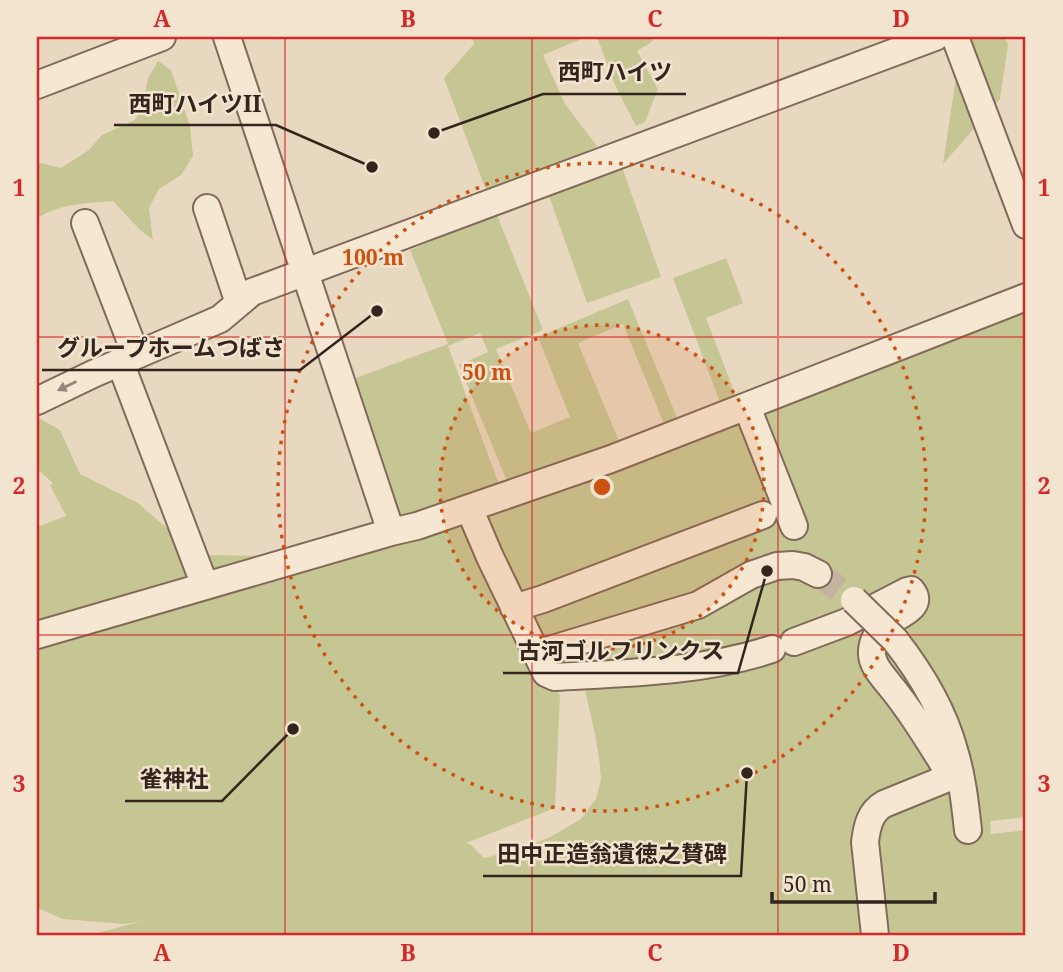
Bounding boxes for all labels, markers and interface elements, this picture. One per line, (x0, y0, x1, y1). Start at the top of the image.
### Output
text: A (153, 2, 171, 34)
text: B (400, 2, 416, 34)
text: C (647, 2, 663, 34)
text: D (892, 2, 910, 34)
callout: 西町ハイツ (543, 50, 686, 94)
text: 西町ハイツ (558, 55, 672, 87)
callout: 西町ハイツII (114, 81, 276, 125)
text: 西町ハイツII (129, 87, 262, 119)
text: 1 (13, 171, 26, 203)
text: 1 (1038, 171, 1051, 203)
text: 100 m (342, 243, 404, 271)
callout: グループホームつばさ (42, 326, 300, 370)
text: グループホームつばさ (57, 331, 285, 363)
text: 50 m (462, 358, 512, 386)
one-way arrow (57, 381, 77, 392)
text: 2 (13, 469, 26, 501)
text: 2 (1038, 469, 1051, 501)
centre of rings (590, 475, 614, 499)
callout: 古河ゴルフリンクス (503, 629, 738, 673)
text: 古河ゴルフリンクス (518, 634, 724, 666)
callout: 雀神社 (125, 757, 222, 801)
text: 雀神社 (140, 762, 209, 794)
text: 3 (13, 767, 26, 799)
text: 3 (1038, 767, 1051, 799)
callout: 田中正造翁遺徳之賛碑 (483, 832, 741, 876)
text: 田中正造翁遺徳之賛碑 (497, 837, 727, 869)
scale bar (772, 860, 935, 904)
text: 50 m (783, 870, 832, 898)
text: A (153, 936, 171, 968)
text: B (400, 936, 416, 968)
text: C (647, 936, 663, 968)
text: D (892, 936, 910, 968)

